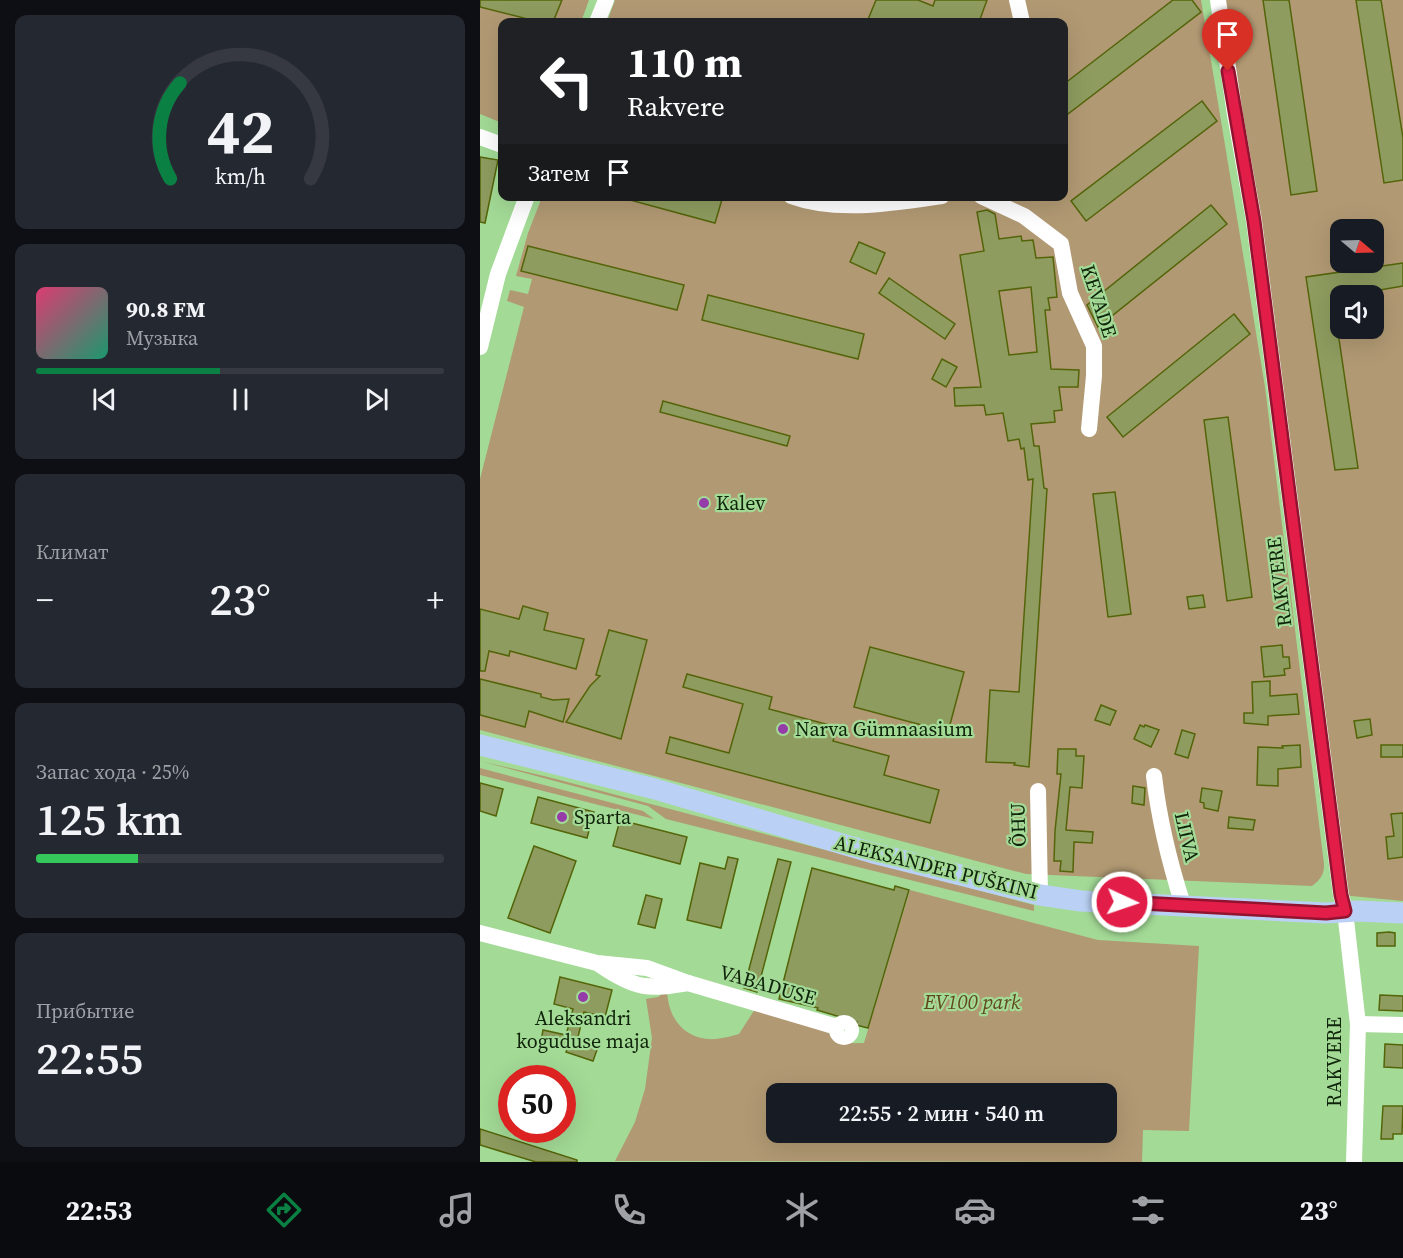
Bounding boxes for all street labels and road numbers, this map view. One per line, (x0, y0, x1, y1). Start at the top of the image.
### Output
street label: KEVADE (1074, 261, 1124, 341)
street label: RAKVERE (1260, 536, 1298, 628)
street label: ÕHU (1003, 803, 1033, 847)
street label: LIIVA (1168, 809, 1207, 866)
street label: ALEKSANDER PUŠKINI (831, 828, 1041, 906)
street label: VABADUSE (716, 958, 820, 1012)
street label: RAKVERE (1320, 1017, 1348, 1107)

